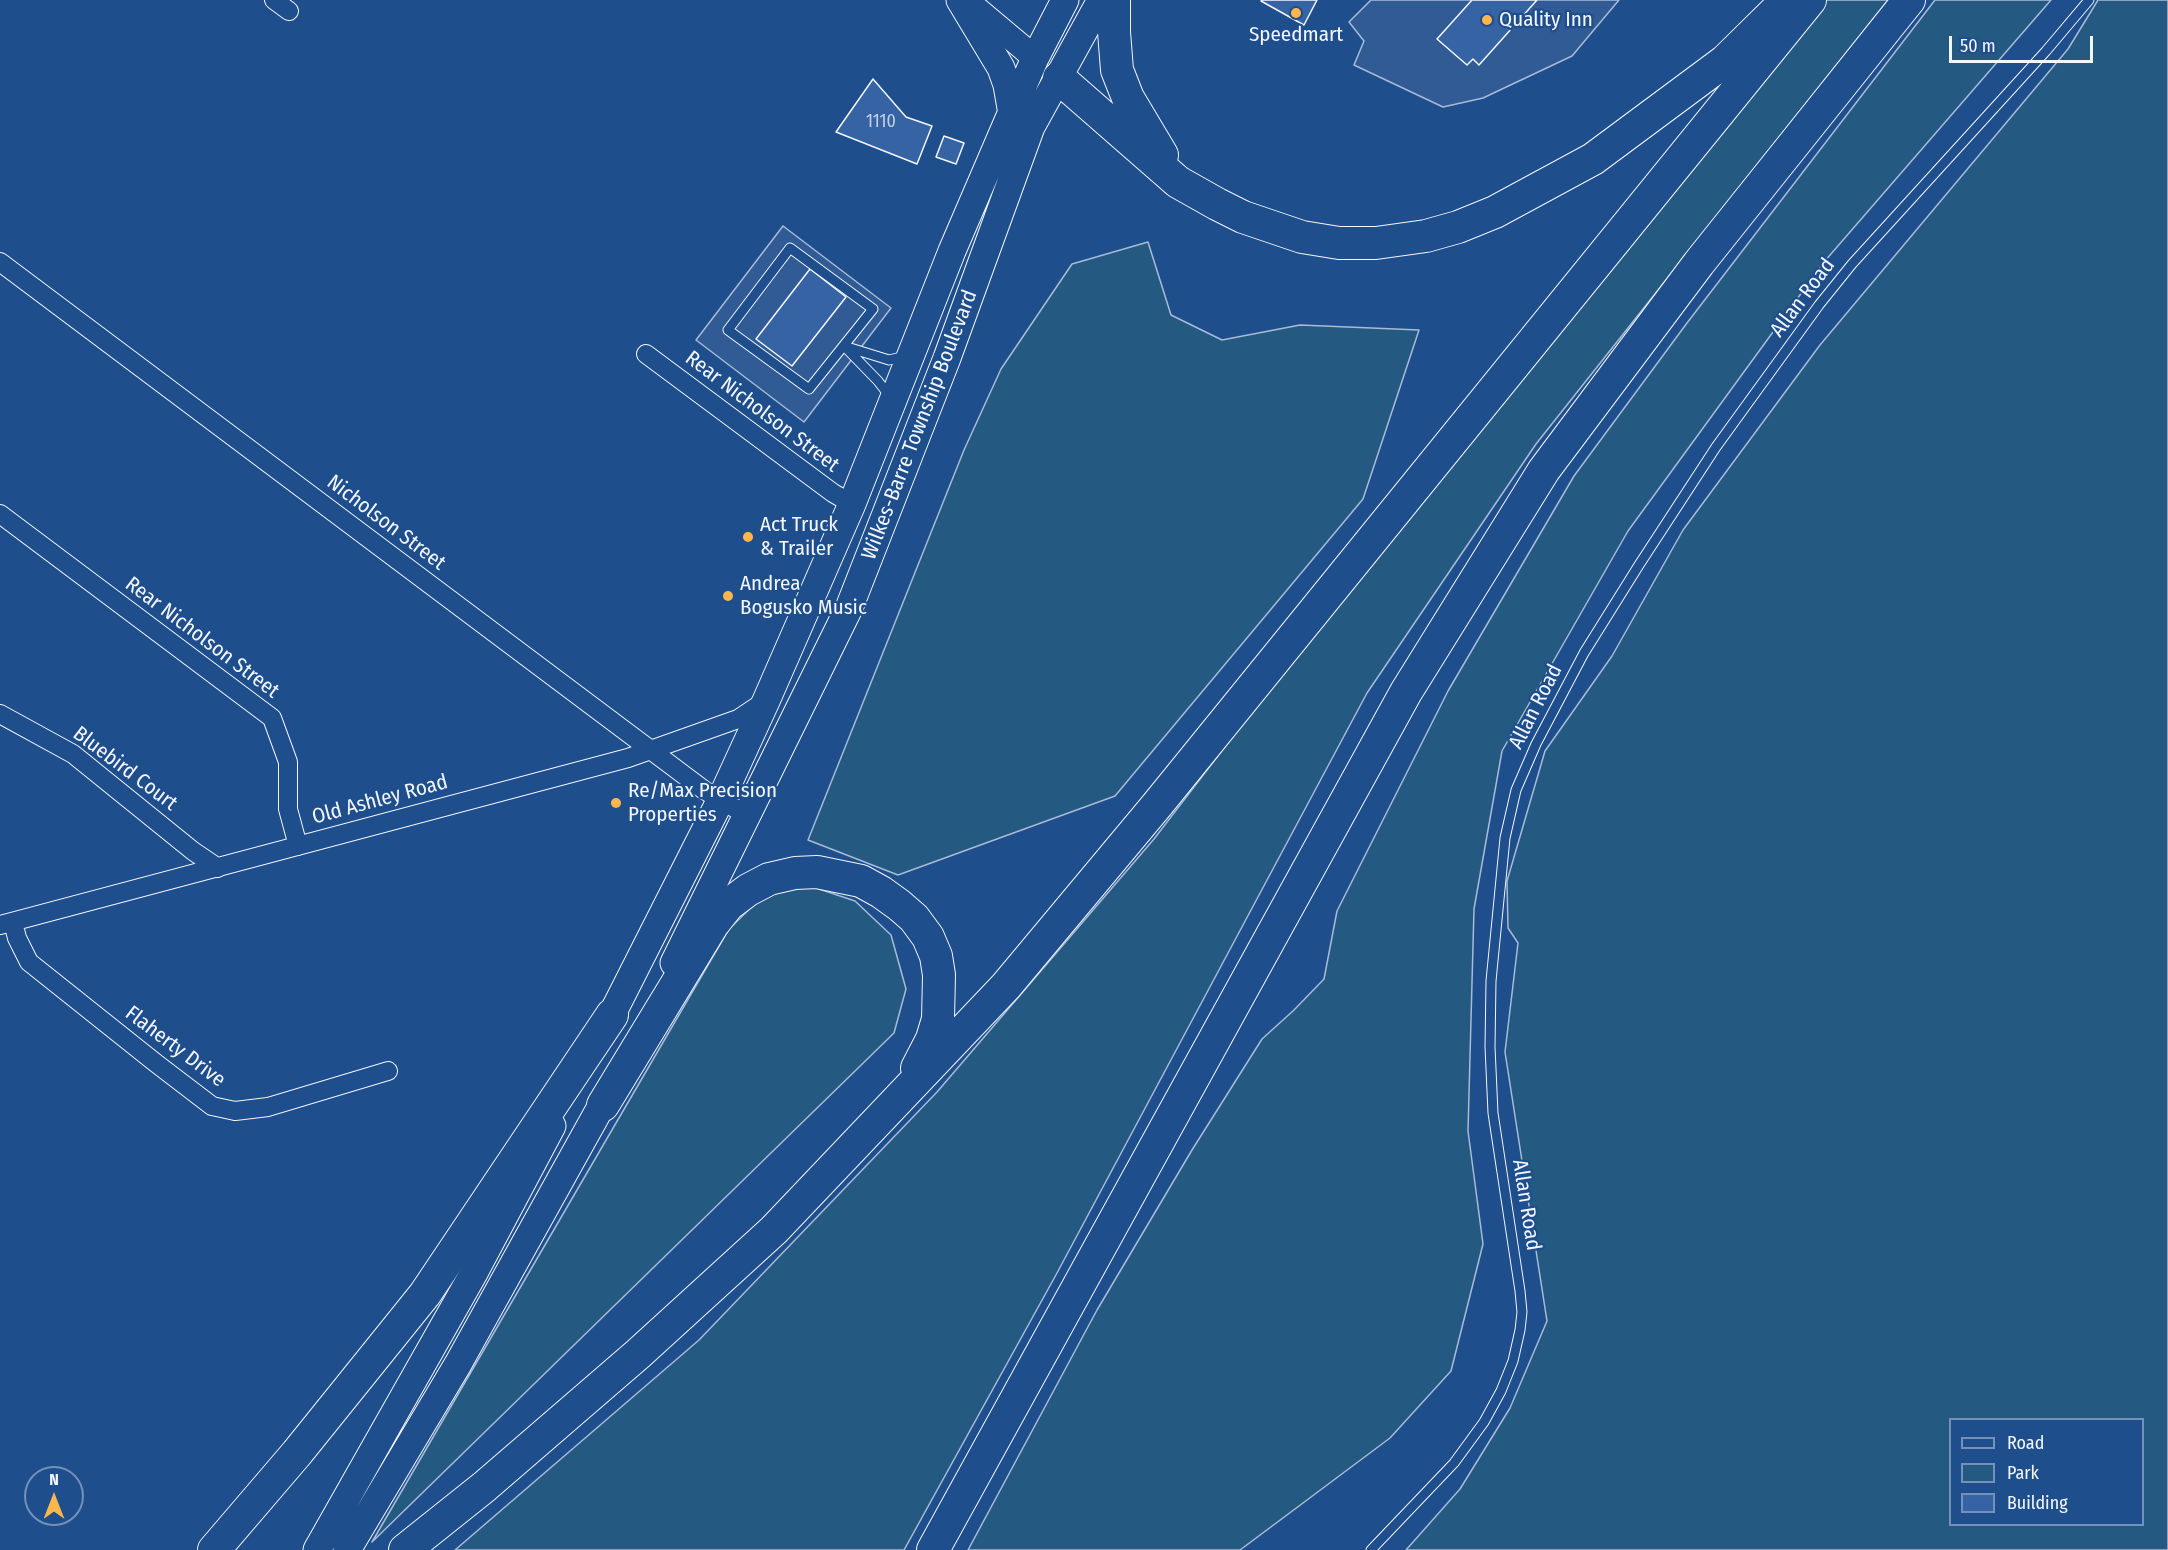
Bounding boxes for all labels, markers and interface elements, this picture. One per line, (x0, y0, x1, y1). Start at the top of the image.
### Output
marker: Speedmart (1289, 6, 1303, 20)
place label: Quality Inn (1499, 7, 1593, 33)
marker: Quality Inn (1480, 13, 1494, 27)
place label: Speedmart (1249, 22, 1343, 48)
scale bar (1952, 24, 2096, 62)
text: 50 m (1960, 35, 1996, 57)
house number: 1110 (866, 111, 896, 133)
street label: Allan Road (1765, 254, 1841, 342)
street label: Wilkes-Barre Township Boulevard (857, 287, 983, 563)
street label: Rear Nicholson Street (680, 346, 844, 478)
street label: Nicholson Street (322, 470, 450, 576)
place label: Act Truck & Trailer (760, 512, 838, 562)
marker: Act Truck & Trailer (741, 530, 755, 544)
place label: Andrea Bogusko Music (740, 571, 867, 621)
street label: Rear Nicholson Street (120, 572, 284, 704)
marker: Andrea Bogusko Music (721, 589, 735, 603)
street label: Allan Road (1504, 660, 1568, 754)
street label: Bluebird Court (68, 722, 182, 816)
street label: Old Ashley Road (309, 770, 451, 830)
place label: Re/Max Precision Properties (628, 778, 777, 828)
marker: Re/Max Precision Properties (609, 796, 623, 810)
street label: Flaherty Drive (120, 1001, 230, 1093)
street label: Allan Road (1506, 1158, 1546, 1252)
legend (1949, 1418, 2144, 1526)
text: Road (2007, 1432, 2044, 1454)
text: Park (2007, 1462, 2039, 1484)
north arrow (24, 1466, 84, 1526)
text: N (49, 1470, 59, 1489)
text: Building (2007, 1492, 2068, 1514)

